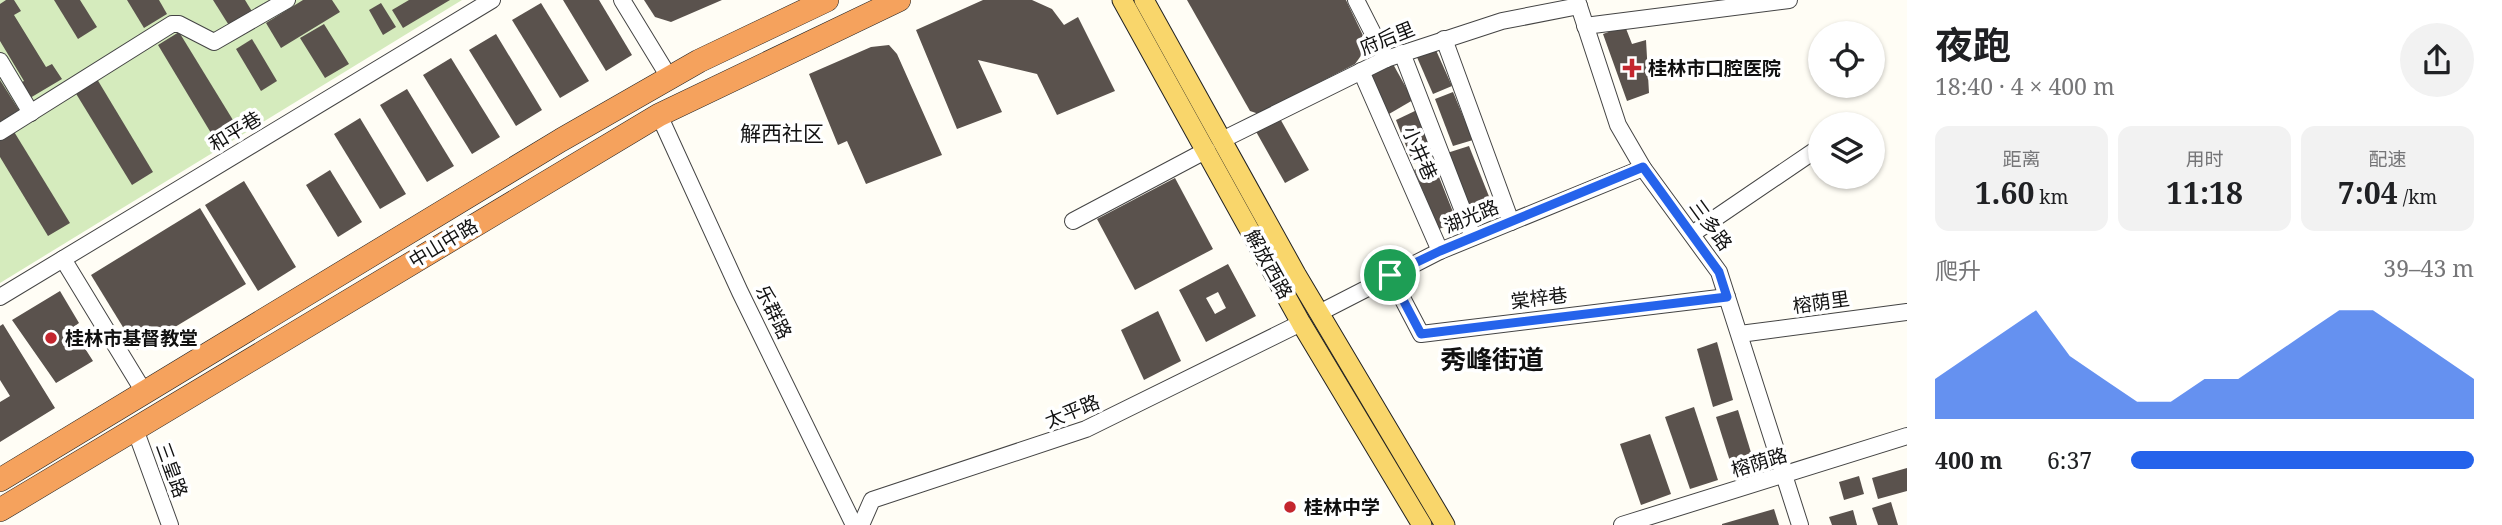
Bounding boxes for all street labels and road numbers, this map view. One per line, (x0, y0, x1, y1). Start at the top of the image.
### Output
street label: 府后里 (1356, 15, 1418, 61)
street label: 和平巷 (204, 105, 266, 157)
street label: 小井巷 (1397, 122, 1443, 184)
street label: 湖光路 (1440, 193, 1502, 239)
street label: 三多路 (1684, 194, 1738, 256)
street label: 中山中路 (404, 212, 482, 274)
street label: 解放西路 (1239, 224, 1299, 304)
street label: 乐群路 (750, 281, 798, 343)
street label: 棠梓巷 (1509, 282, 1569, 314)
street label: 榕荫里 (1791, 285, 1851, 319)
street label: 太平路 (1041, 388, 1103, 434)
street label: 三皇路 (150, 439, 194, 501)
street label: 榕荫路 (1728, 441, 1790, 483)

